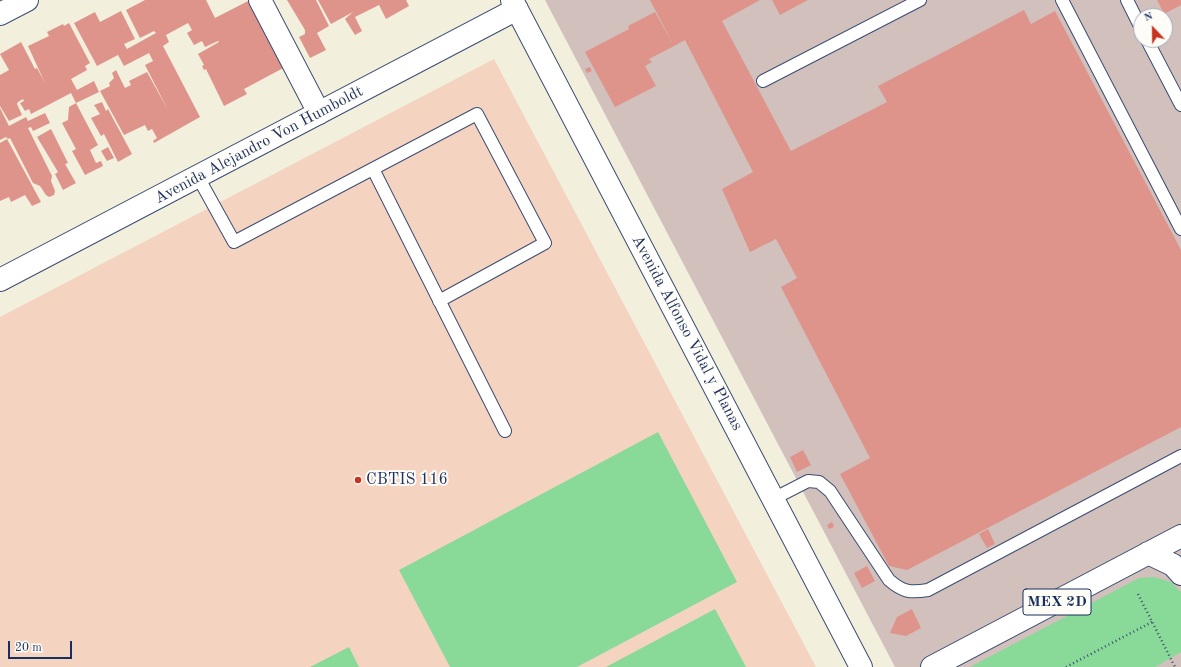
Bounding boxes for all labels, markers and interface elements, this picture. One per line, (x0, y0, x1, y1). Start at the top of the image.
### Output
north arrow (1133, 8, 1173, 48)
text: N (1143, 11, 1155, 24)
street label: Avenida Alejandro Von Humboldt (152, 82, 366, 208)
street label: Avenida Alfonso Vidal y Planas (627, 232, 747, 434)
place label: CBTIS 116 (366, 470, 448, 490)
marker: CBTIS 116 (353, 475, 363, 485)
road number: MEX 2D (1023, 589, 1091, 615)
scale bar (10, 633, 74, 659)
text: 20 m (15, 642, 42, 654)

